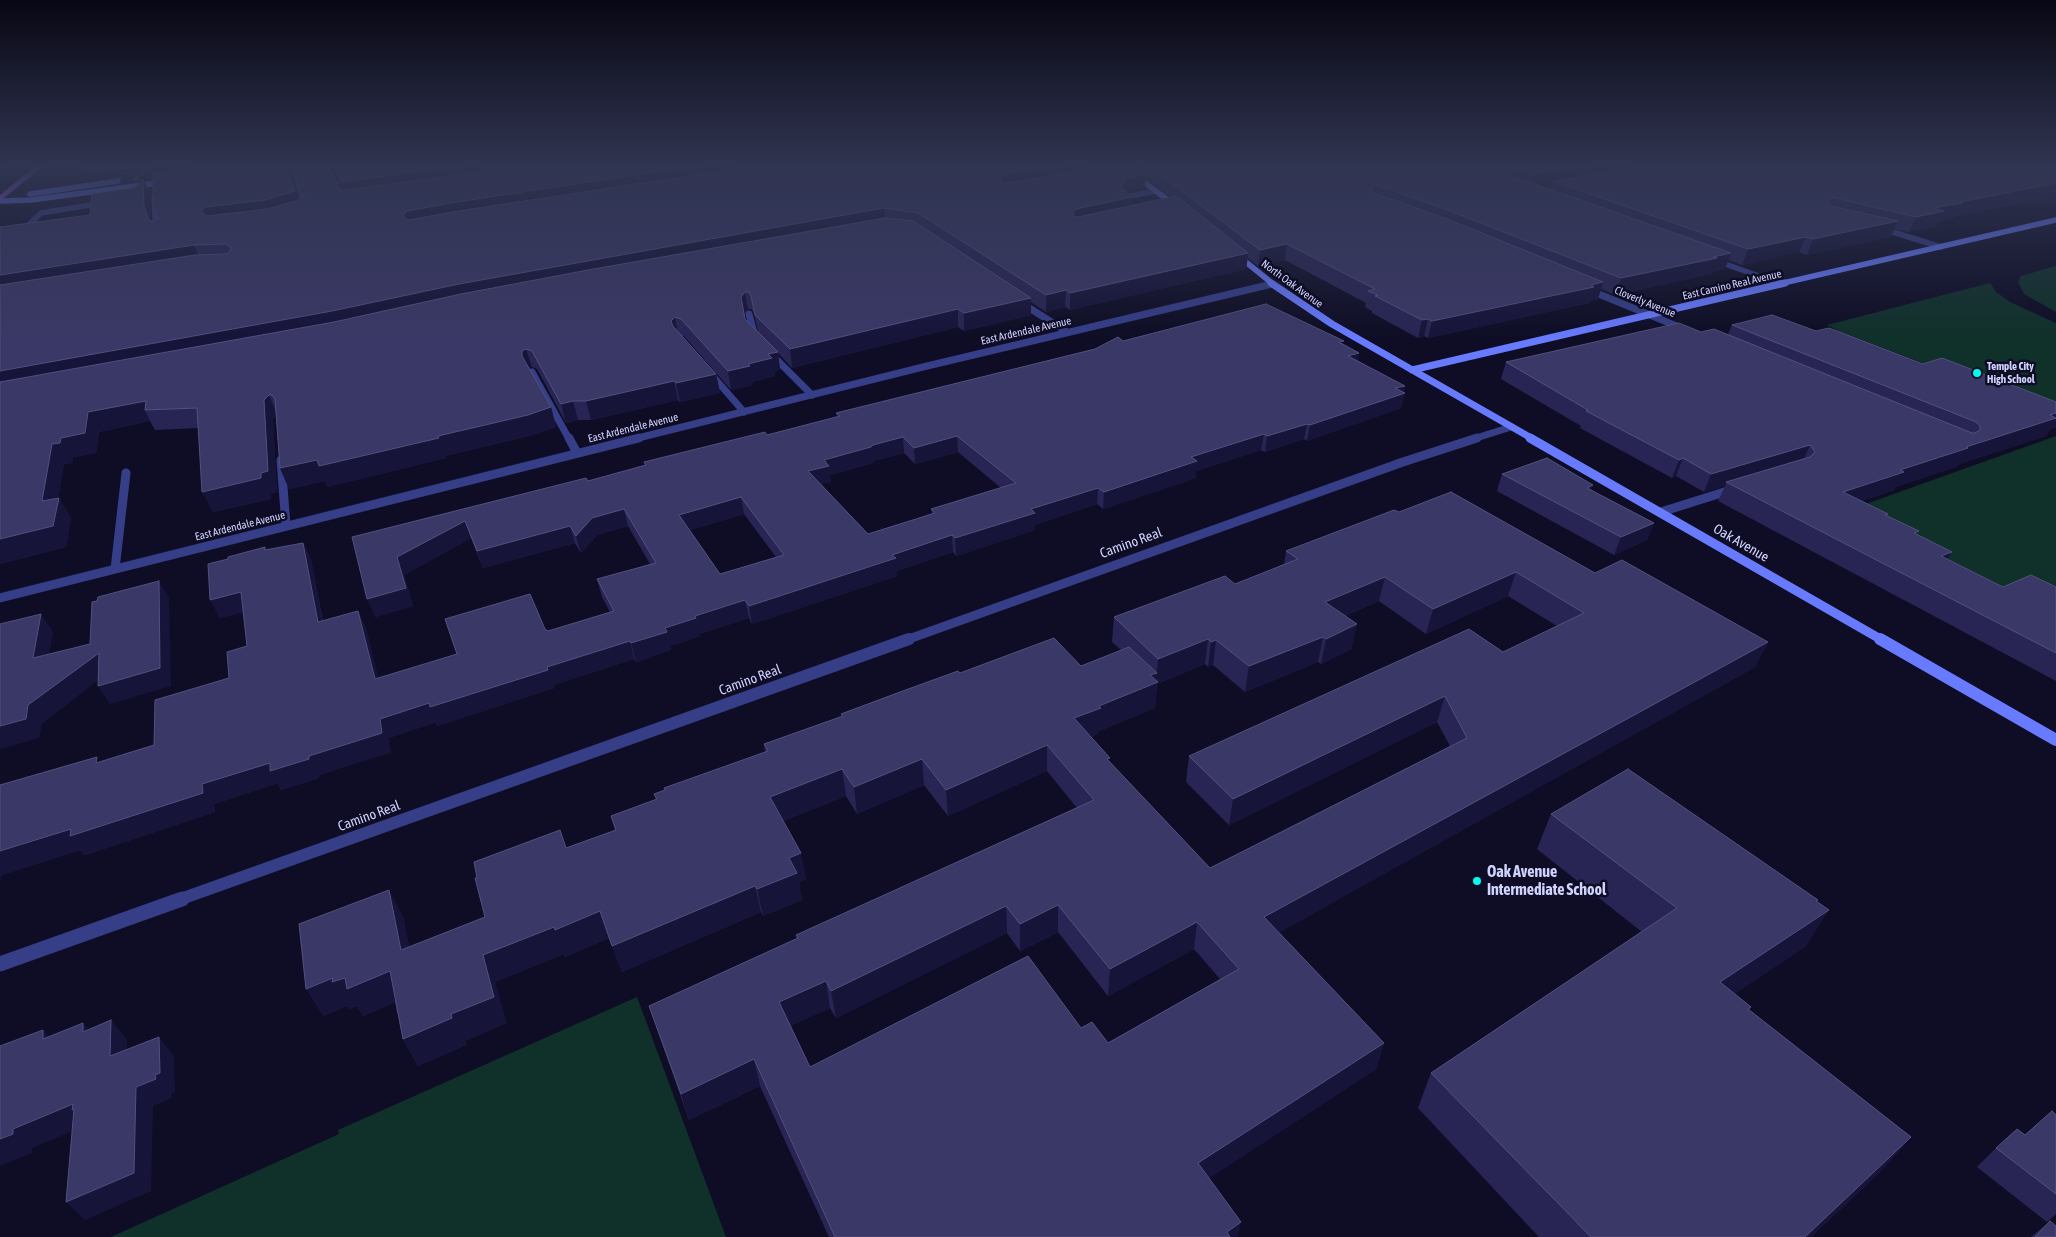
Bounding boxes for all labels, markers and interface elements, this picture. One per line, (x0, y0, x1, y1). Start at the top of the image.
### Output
street label: North Oak Avenue (1259, 257, 1325, 311)
street label: East Camino Real Avenue (1681, 267, 1783, 303)
street label: Cloverly Avenue (1613, 284, 1677, 320)
street label: East Ardendale Avenue (979, 314, 1073, 348)
place label: Temple City High School (1987, 360, 2035, 386)
marker: Temple City High School (1971, 367, 1983, 379)
street label: East Ardendale Avenue (586, 410, 680, 446)
street label: East Ardendale Avenue (193, 508, 287, 544)
street label: Oak Avenue (1710, 520, 1772, 566)
street label: Camino Real (1098, 524, 1164, 562)
street label: Camino Real (717, 661, 783, 699)
street label: Camino Real (336, 797, 402, 835)
place label: Oak Avenue Intermediate School (1487, 862, 1606, 900)
marker: Oak Avenue Intermediate School (1471, 875, 1483, 887)

